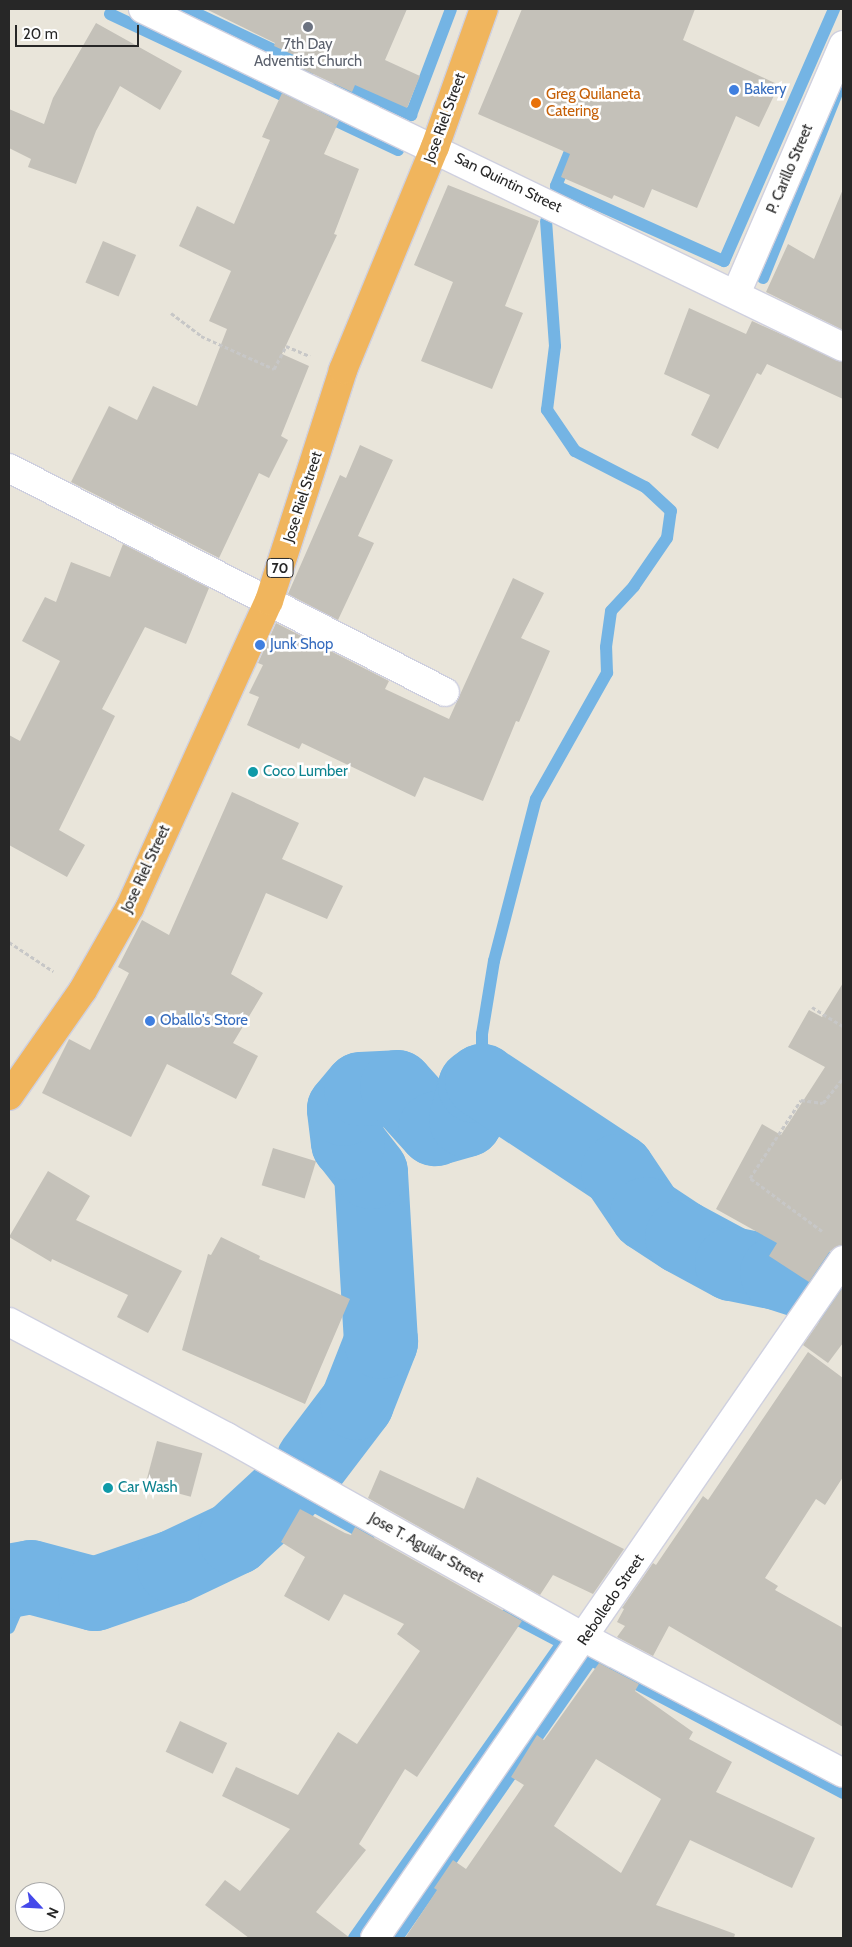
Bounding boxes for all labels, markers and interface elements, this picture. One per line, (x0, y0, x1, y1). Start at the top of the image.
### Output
scale bar (18, 15, 141, 47)
marker: 7th Day Adventist Church (302, 21, 314, 33)
text: 20 m (23, 25, 58, 43)
place label: 7th Day Adventist Church (254, 35, 362, 70)
street label: Jose Riel Street (420, 71, 470, 165)
place label: Bakery (744, 81, 787, 99)
marker: Bakery (728, 84, 740, 96)
place label: Greg Quilaneta Catering (546, 85, 641, 120)
marker: Greg Quilaneta Catering (530, 97, 542, 109)
street label: P. Carillo Street (763, 122, 817, 216)
street label: San Quintin Street (451, 149, 565, 217)
street label: Jose Riel Street (280, 449, 326, 545)
road number: 70 (266, 556, 294, 580)
place label: Junk Shop (270, 636, 333, 654)
marker: Junk Shop (254, 639, 266, 651)
place label: Coco Lumber (263, 763, 348, 781)
marker: Coco Lumber (247, 766, 259, 778)
street label: Jose Riel Street (118, 822, 174, 916)
place label: Oballo's Store (160, 1012, 248, 1030)
marker: Oballo's Store (144, 1015, 156, 1027)
place label: Car Wash (118, 1479, 178, 1497)
marker: Car Wash (102, 1482, 114, 1494)
street label: Jose T. Aguilar Street (366, 1509, 486, 1587)
street label: Rebolledo Street (574, 1551, 648, 1649)
north arrow (15, 1882, 65, 1932)
text: N (42, 1905, 63, 1921)

